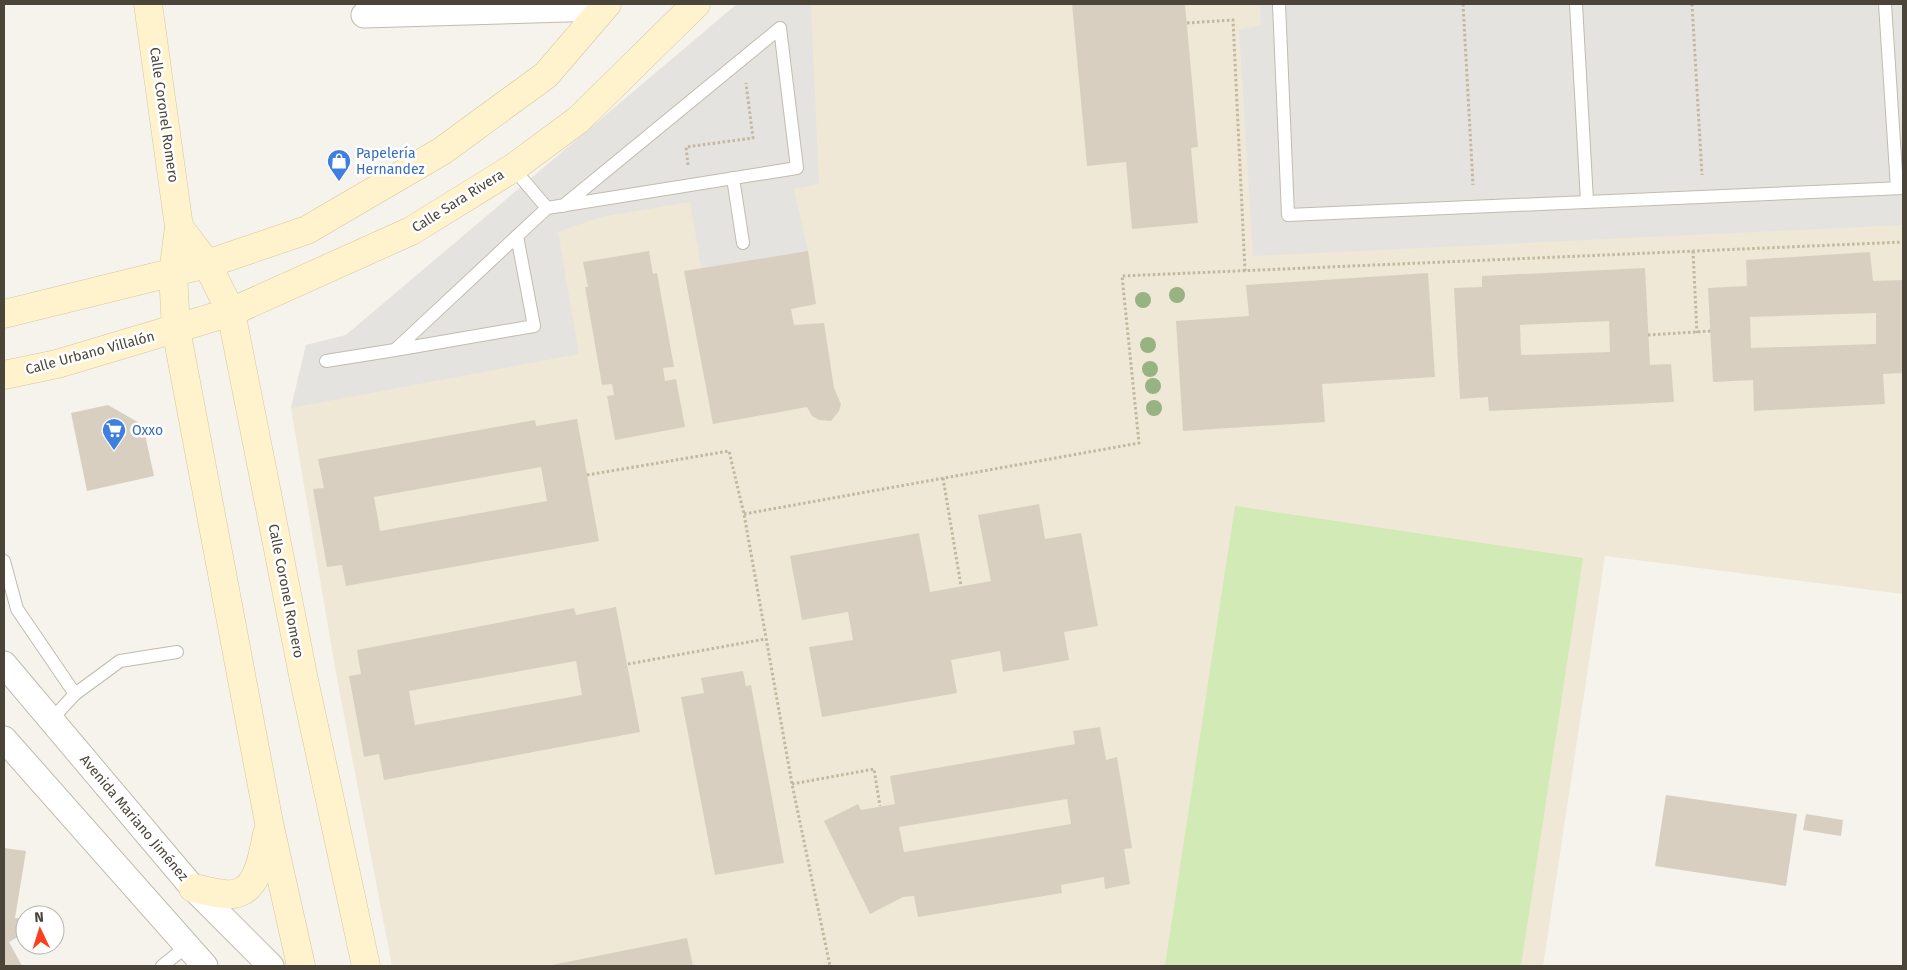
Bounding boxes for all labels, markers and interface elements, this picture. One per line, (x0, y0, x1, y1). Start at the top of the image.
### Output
street label: Calle Coronel Romero (146, 46, 182, 184)
place label: Papelería Hernandez (356, 145, 425, 178)
shop icon: Papelería Hernandez (326, 148, 352, 182)
street label: Calle Sara Rivera (409, 166, 507, 236)
street label: Calle Urbano Villalón (24, 328, 156, 378)
supermarket icon: Oxxo (101, 417, 127, 451)
place label: Oxxo (132, 422, 163, 439)
street label: Calle Coronel Romero (265, 522, 307, 660)
street label: Avenida Mariano Jiménez (76, 751, 192, 885)
north arrow (15, 905, 65, 955)
text: N (34, 909, 44, 926)

